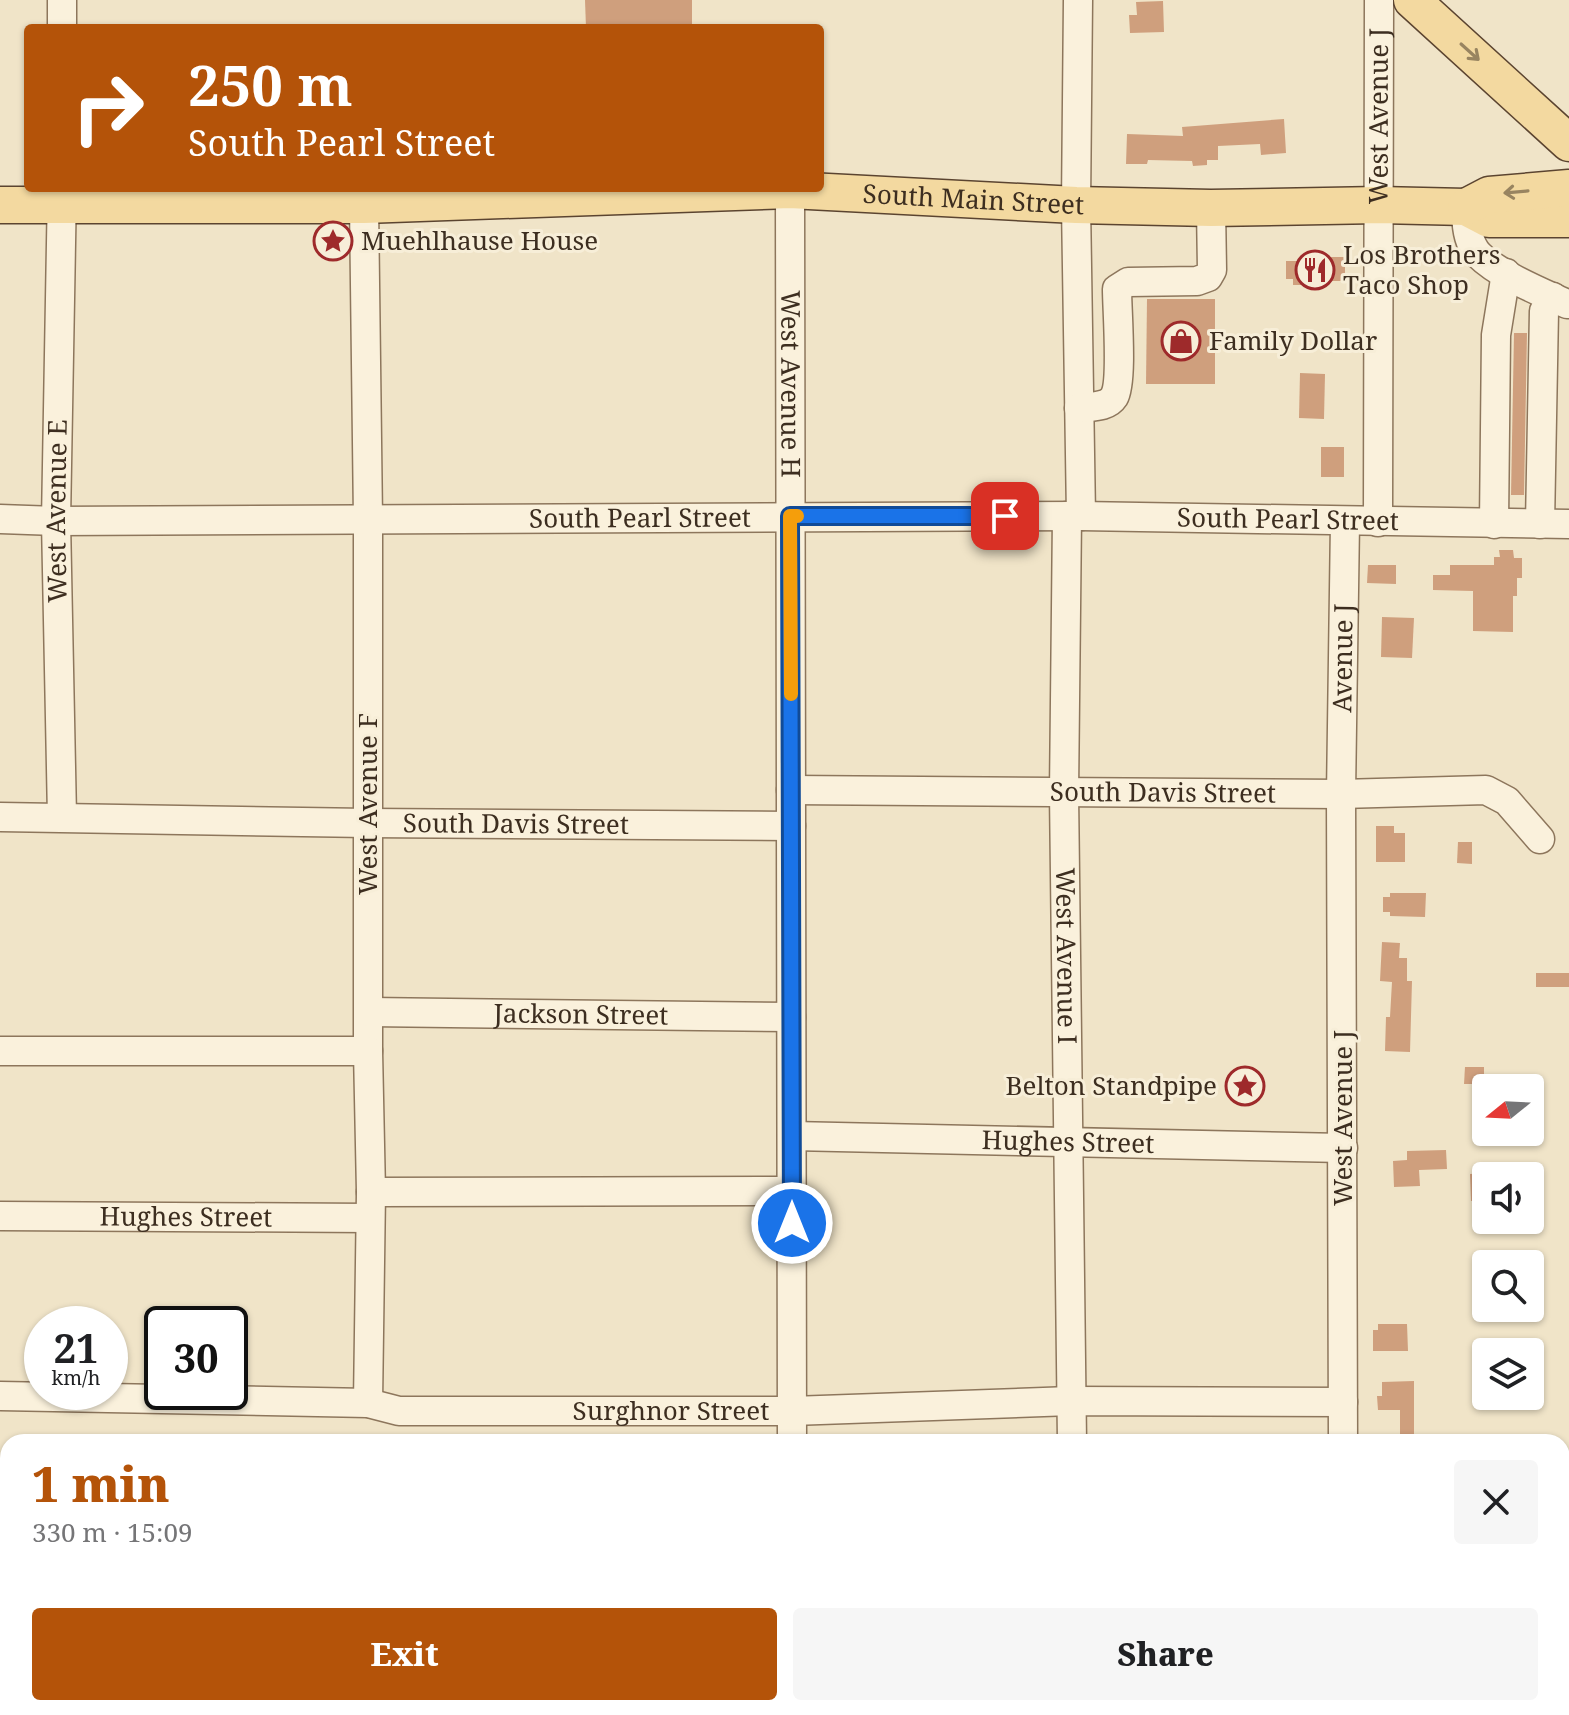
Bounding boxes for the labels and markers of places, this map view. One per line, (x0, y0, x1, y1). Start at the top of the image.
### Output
place icon: Muehlhause House (312, 220, 354, 262)
place label: Muehlhause House (361, 222, 598, 258)
place label: Los Brothers Taco Shop (1343, 236, 1500, 302)
restaurant icon: Los Brothers Taco Shop (1294, 249, 1336, 291)
shop icon: Family Dollar (1160, 320, 1202, 362)
place label: Family Dollar (1209, 322, 1377, 358)
pin (971, 482, 1039, 550)
place icon: Belton Standpipe (1224, 1065, 1266, 1107)
place label: Belton Standpipe (1006, 1067, 1217, 1103)

